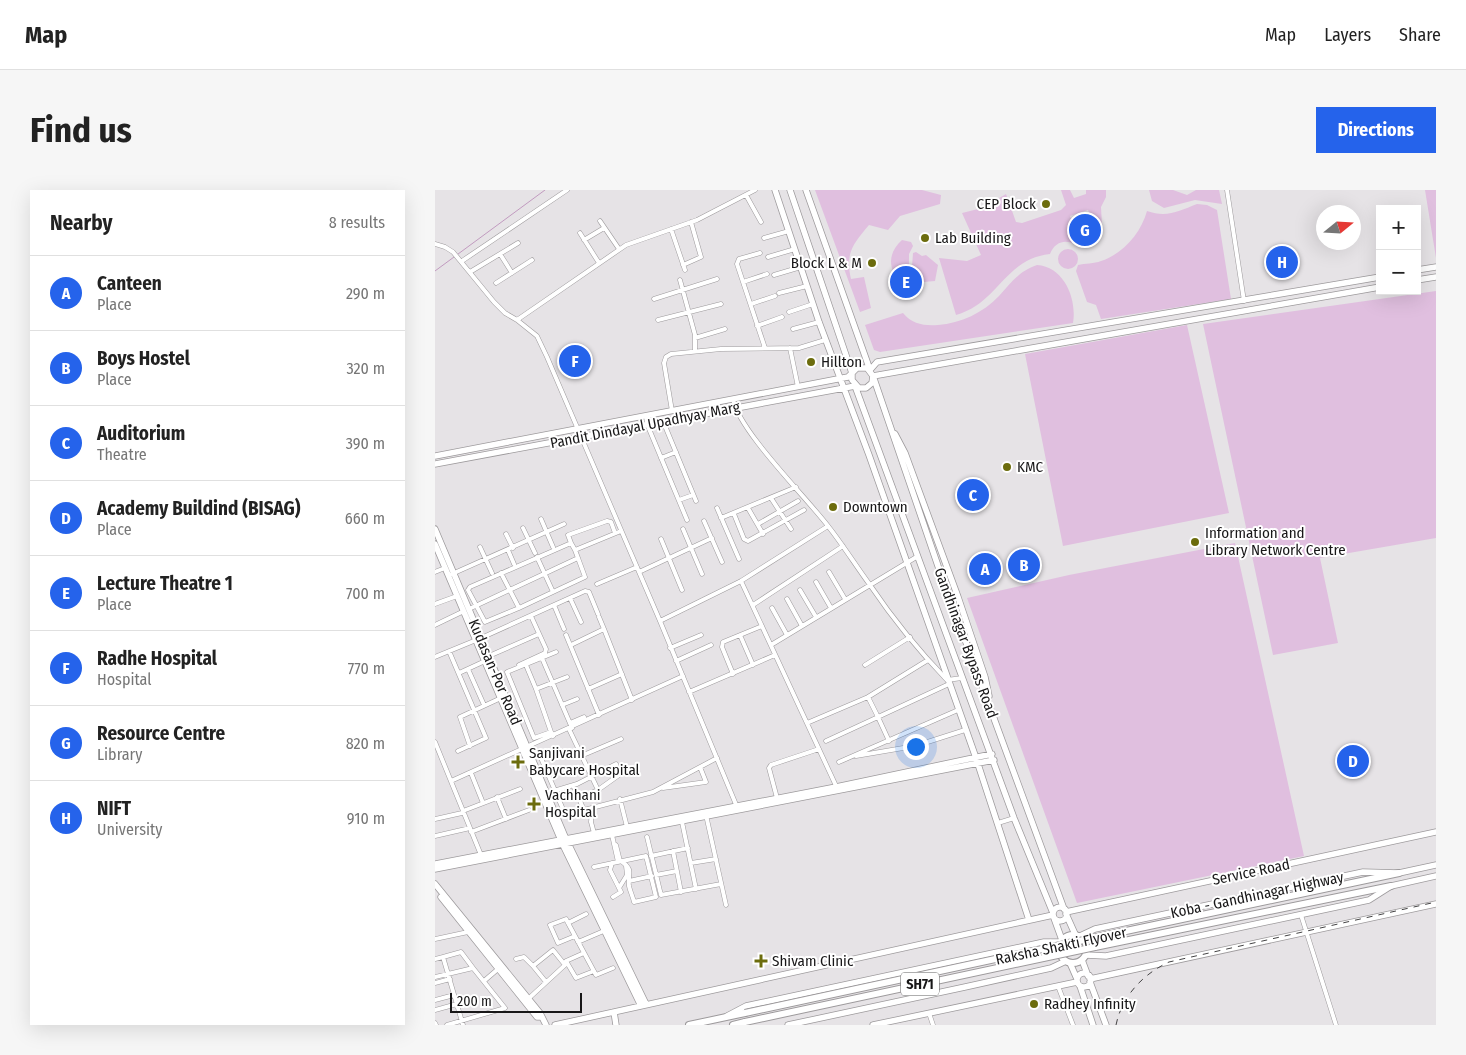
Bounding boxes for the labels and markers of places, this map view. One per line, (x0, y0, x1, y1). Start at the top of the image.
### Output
place label: CEP Block (977, 195, 1036, 213)
marker: CEP Block (1040, 198, 1052, 210)
pin: G (1069, 211, 1101, 249)
place label: Lab Building (935, 229, 1011, 247)
marker: Lab Building (919, 232, 931, 244)
pin: H (1266, 243, 1298, 281)
place label: Block L & M (791, 254, 862, 272)
marker: Block L & M (866, 257, 878, 269)
pin: E (890, 263, 922, 301)
pin: F (559, 342, 591, 380)
place label: Hillton (821, 353, 862, 371)
marker: Hillton (805, 356, 817, 368)
place label: KMC (1017, 458, 1043, 476)
marker: KMC (1001, 461, 1013, 473)
pin: C (957, 476, 989, 514)
place label: Downtown (843, 498, 908, 516)
marker: Downtown (827, 501, 839, 513)
place label: Information and Library Network Centre (1205, 524, 1346, 559)
marker: Information and Library Network Centre (1189, 536, 1201, 548)
pin: B (1008, 546, 1040, 584)
pin: A (969, 550, 1001, 588)
pin: D (1337, 742, 1369, 780)
place label: Sanjivani Babycare Hospital (529, 744, 640, 779)
marker: Sanjivani Babycare Hospital (511, 755, 525, 769)
place label: Vachhani Hospital (545, 786, 601, 821)
marker: Vachhani Hospital (527, 797, 541, 811)
place label: Shivam Clinic (772, 952, 854, 970)
marker: Shivam Clinic (754, 954, 768, 968)
place label: Radhey Infinity (1044, 995, 1136, 1013)
marker: Radhey Infinity (1028, 998, 1040, 1010)

